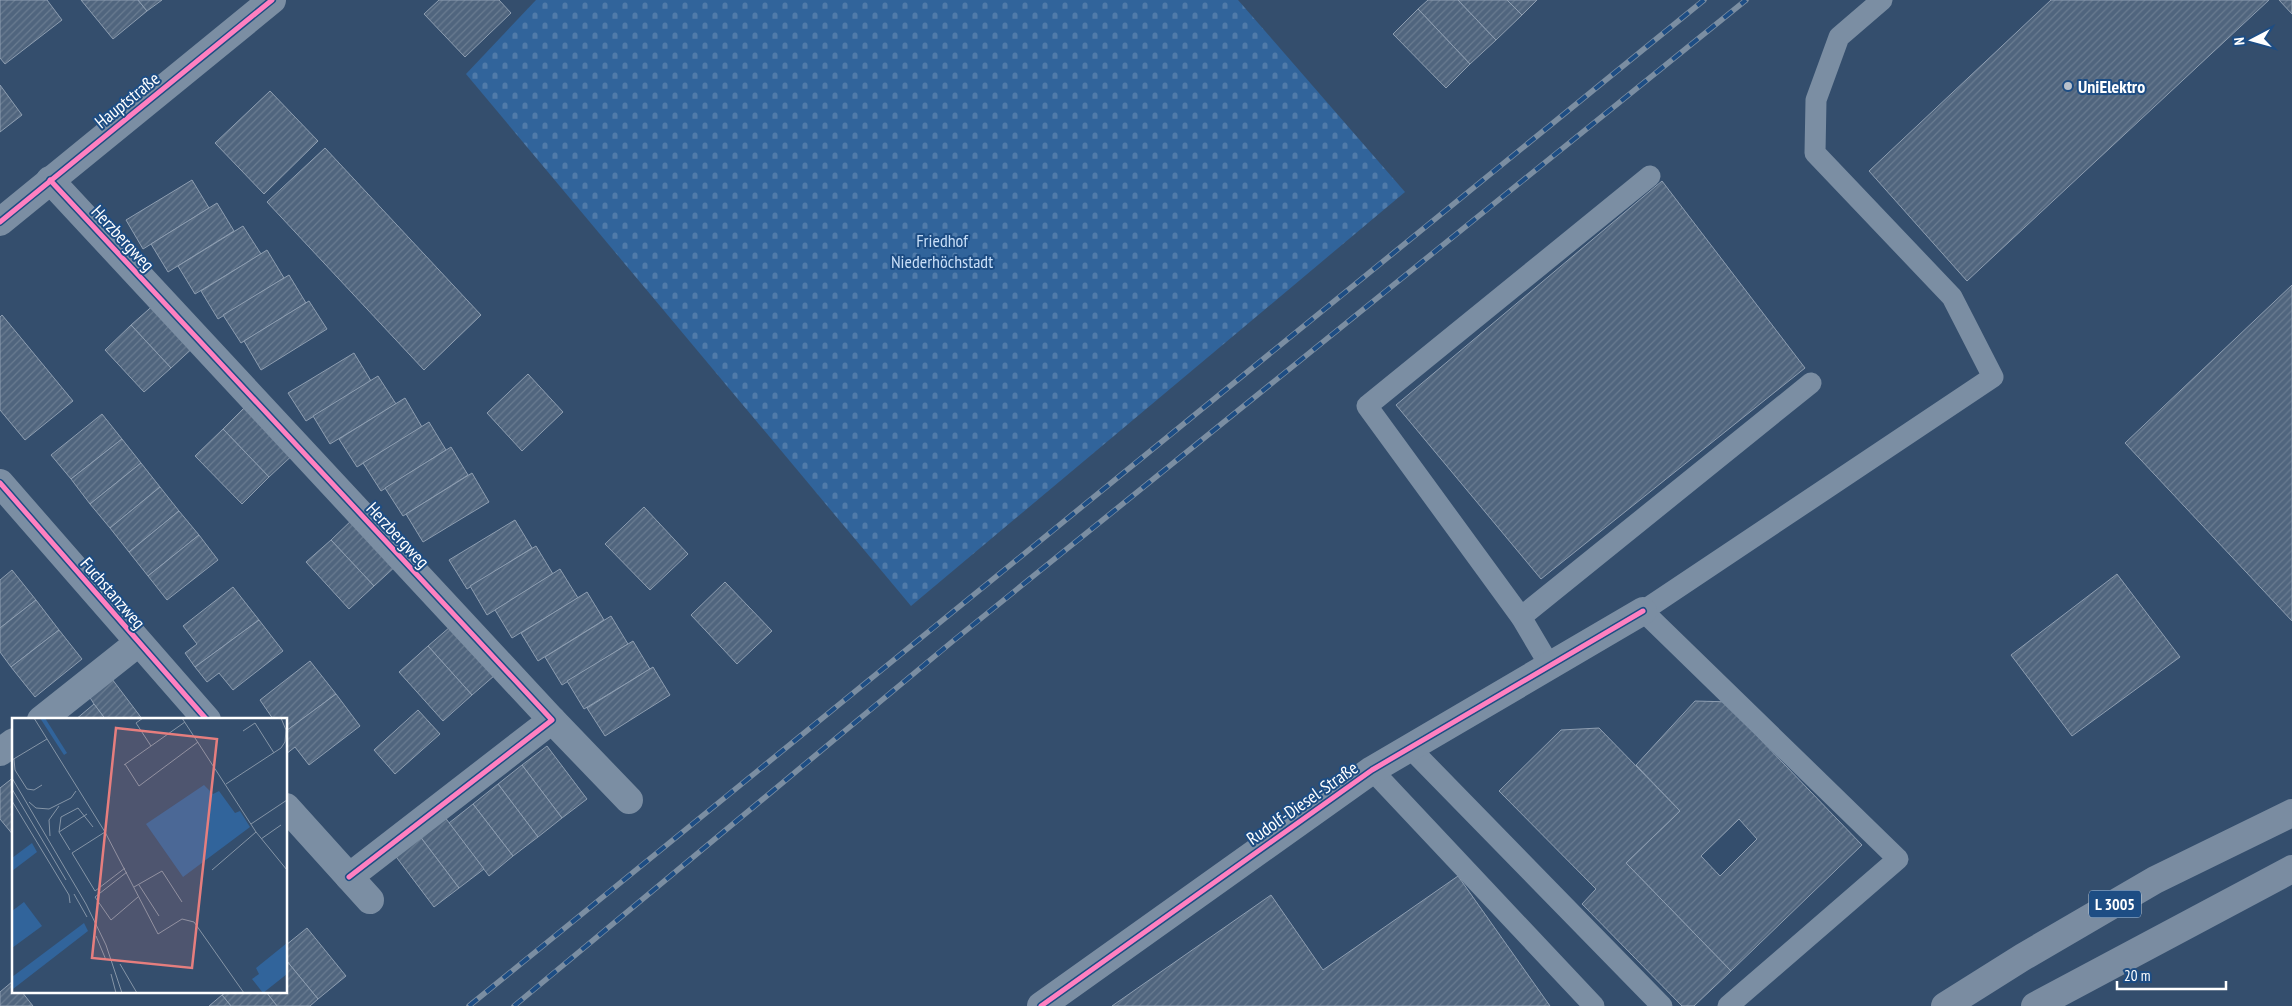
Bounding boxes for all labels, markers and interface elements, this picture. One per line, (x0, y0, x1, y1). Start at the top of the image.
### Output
north arrow (2227, 15, 2277, 65)
text: N (2230, 37, 2248, 46)
street label: Hauptstraße (90, 67, 164, 133)
place label: UniElektro (2078, 75, 2145, 98)
marker: UniElektro (2062, 80, 2074, 92)
street label: Herzbergweg (87, 200, 159, 276)
park label: Friedhof Niederhöchstadt (891, 229, 993, 273)
street label: Herzbergweg (362, 497, 434, 573)
street label: Fuchstanzweg (76, 552, 150, 634)
inset map (12, 718, 288, 994)
street label: Rudolf-Diesel-Straße (1242, 756, 1362, 850)
road number: L 3005 (2089, 891, 2141, 918)
scale bar (2117, 958, 2226, 990)
text: 20 m (2124, 966, 2150, 985)

